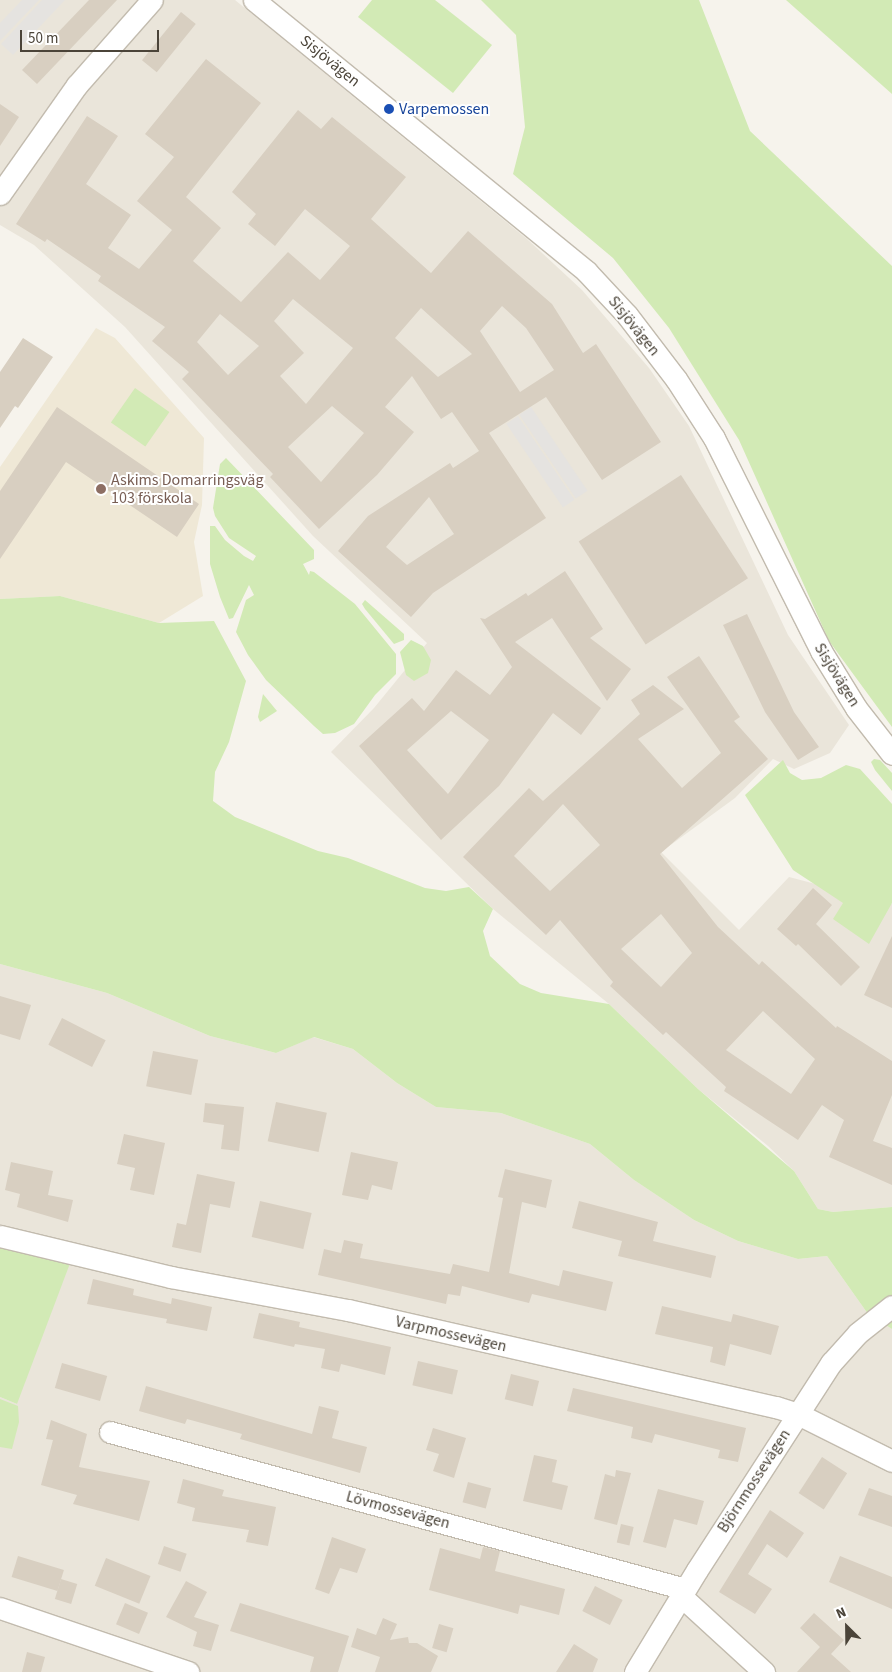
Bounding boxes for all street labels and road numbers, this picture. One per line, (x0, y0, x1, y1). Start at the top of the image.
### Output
street label: Sisjövägen (296, 31, 364, 91)
street label: Sisjövägen (604, 292, 664, 360)
street label: Sisjövägen (810, 640, 864, 710)
street label: Varpmossevägen (394, 1312, 508, 1356)
street label: Björnmossevägen (713, 1426, 795, 1536)
street label: Lövmossevägen (344, 1487, 452, 1533)

